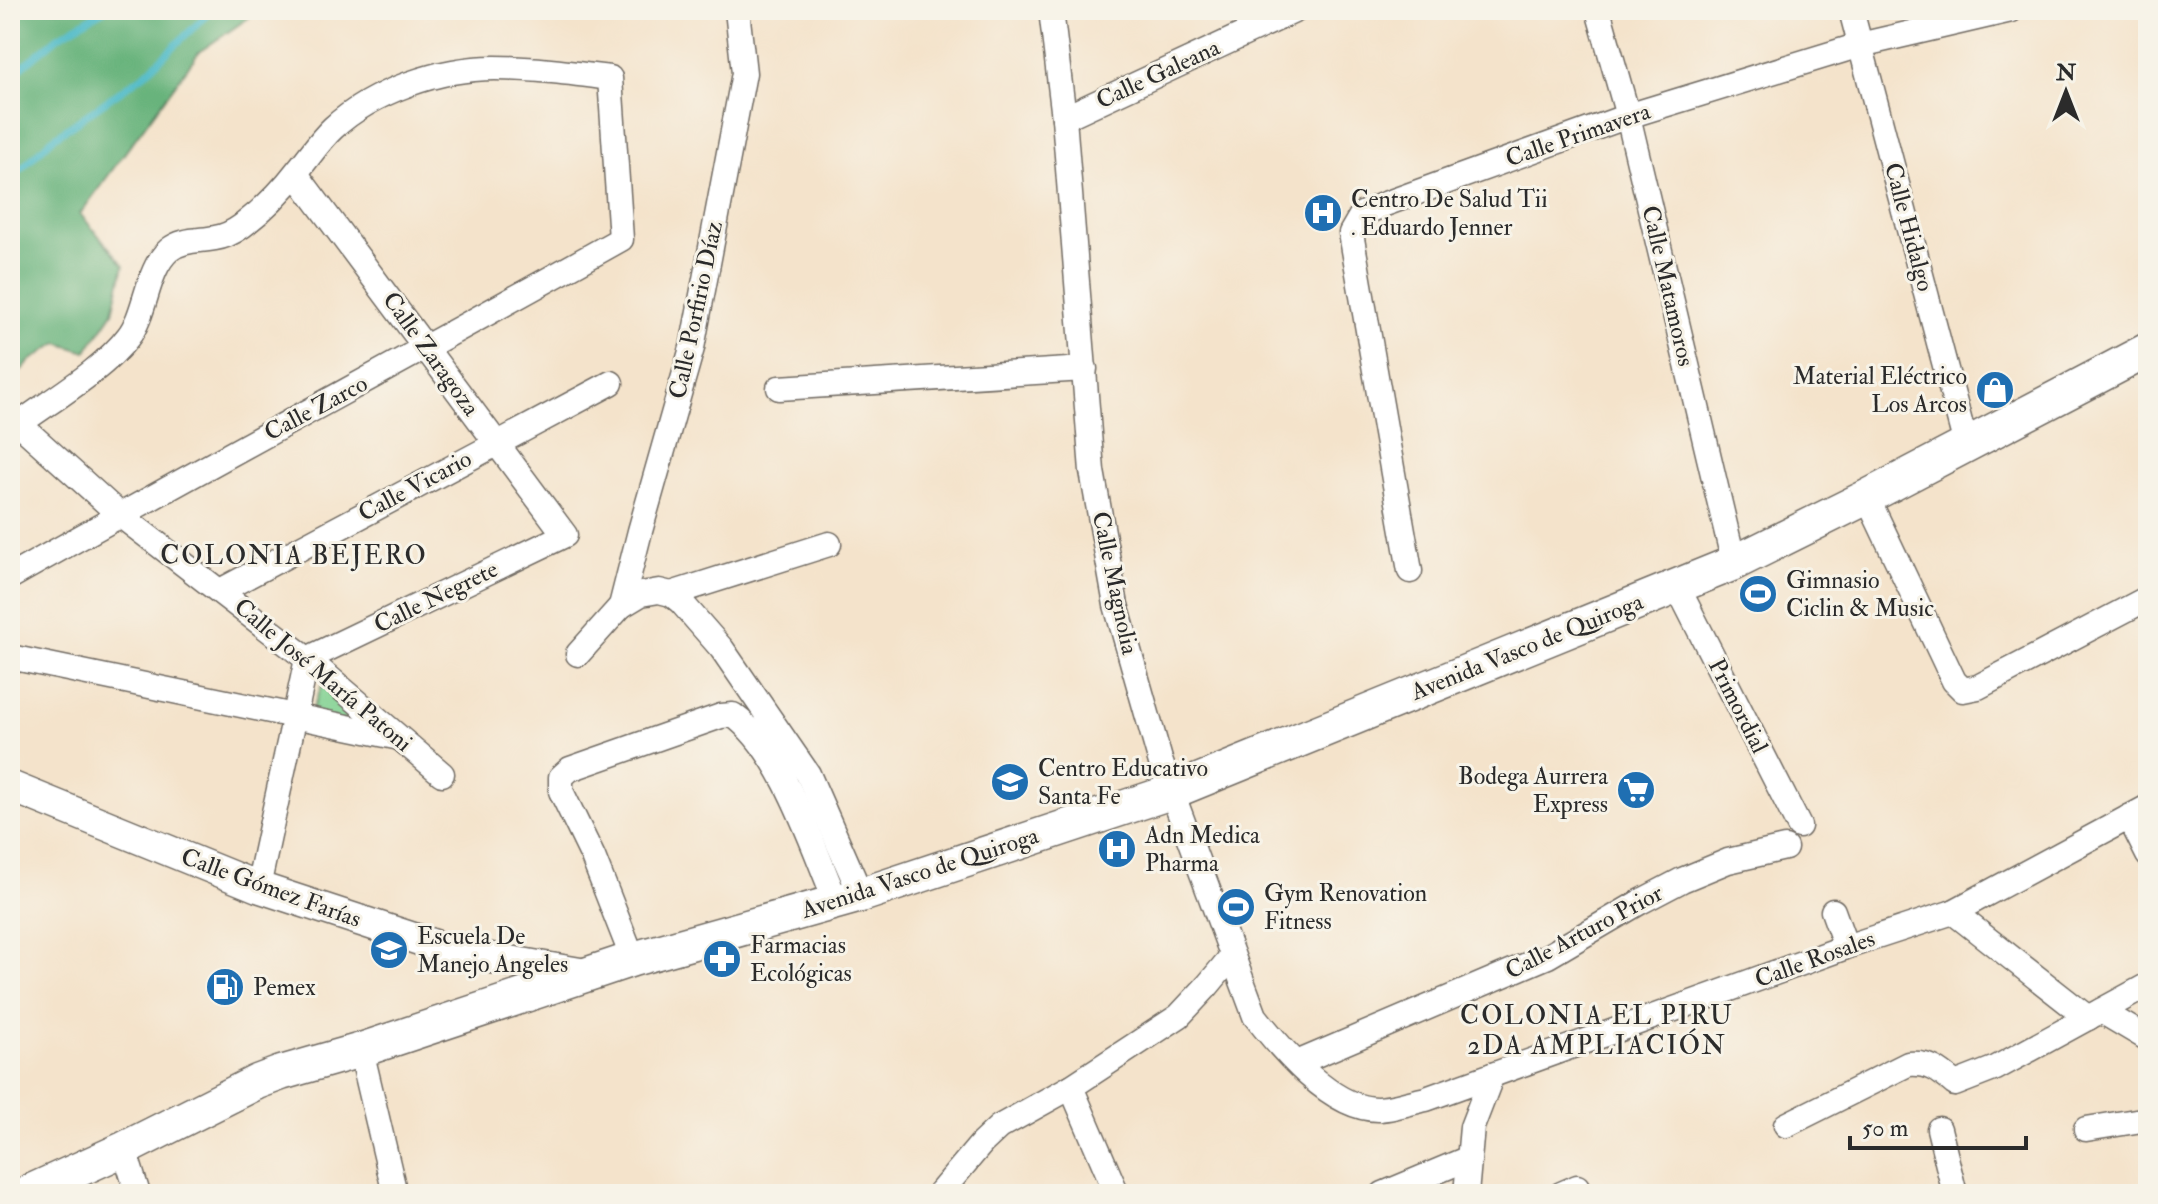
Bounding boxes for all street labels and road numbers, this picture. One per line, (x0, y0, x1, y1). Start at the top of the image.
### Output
street label: Calle Galeana (1091, 31, 1226, 116)
street label: Calle Primavera (1502, 95, 1655, 174)
street label: Calle Hidalgo (1877, 159, 1941, 295)
street label: Calle Matamoros (1634, 203, 1702, 369)
street label: Calle Porfirio Díaz (662, 218, 730, 402)
street label: Calle Zaragoza (376, 286, 487, 423)
street label: Calle Zarco (259, 368, 373, 448)
street label: Calle Vicario (353, 443, 477, 529)
street label: Calle Magnolia (1085, 509, 1146, 659)
street label: Calle Negrete (369, 554, 503, 640)
street label: Avenida Vasco de Quiroga (1406, 586, 1649, 708)
street label: Calle José María Patoni (228, 591, 418, 759)
street label: Primordial (1701, 653, 1775, 759)
street label: Avenida Vasco de Quiroga (797, 820, 1044, 926)
street label: Calle Gómez Farías (177, 841, 365, 935)
street label: Calle Arturo Prior (1500, 877, 1668, 987)
street label: Calle Rosales (1751, 923, 1879, 995)

